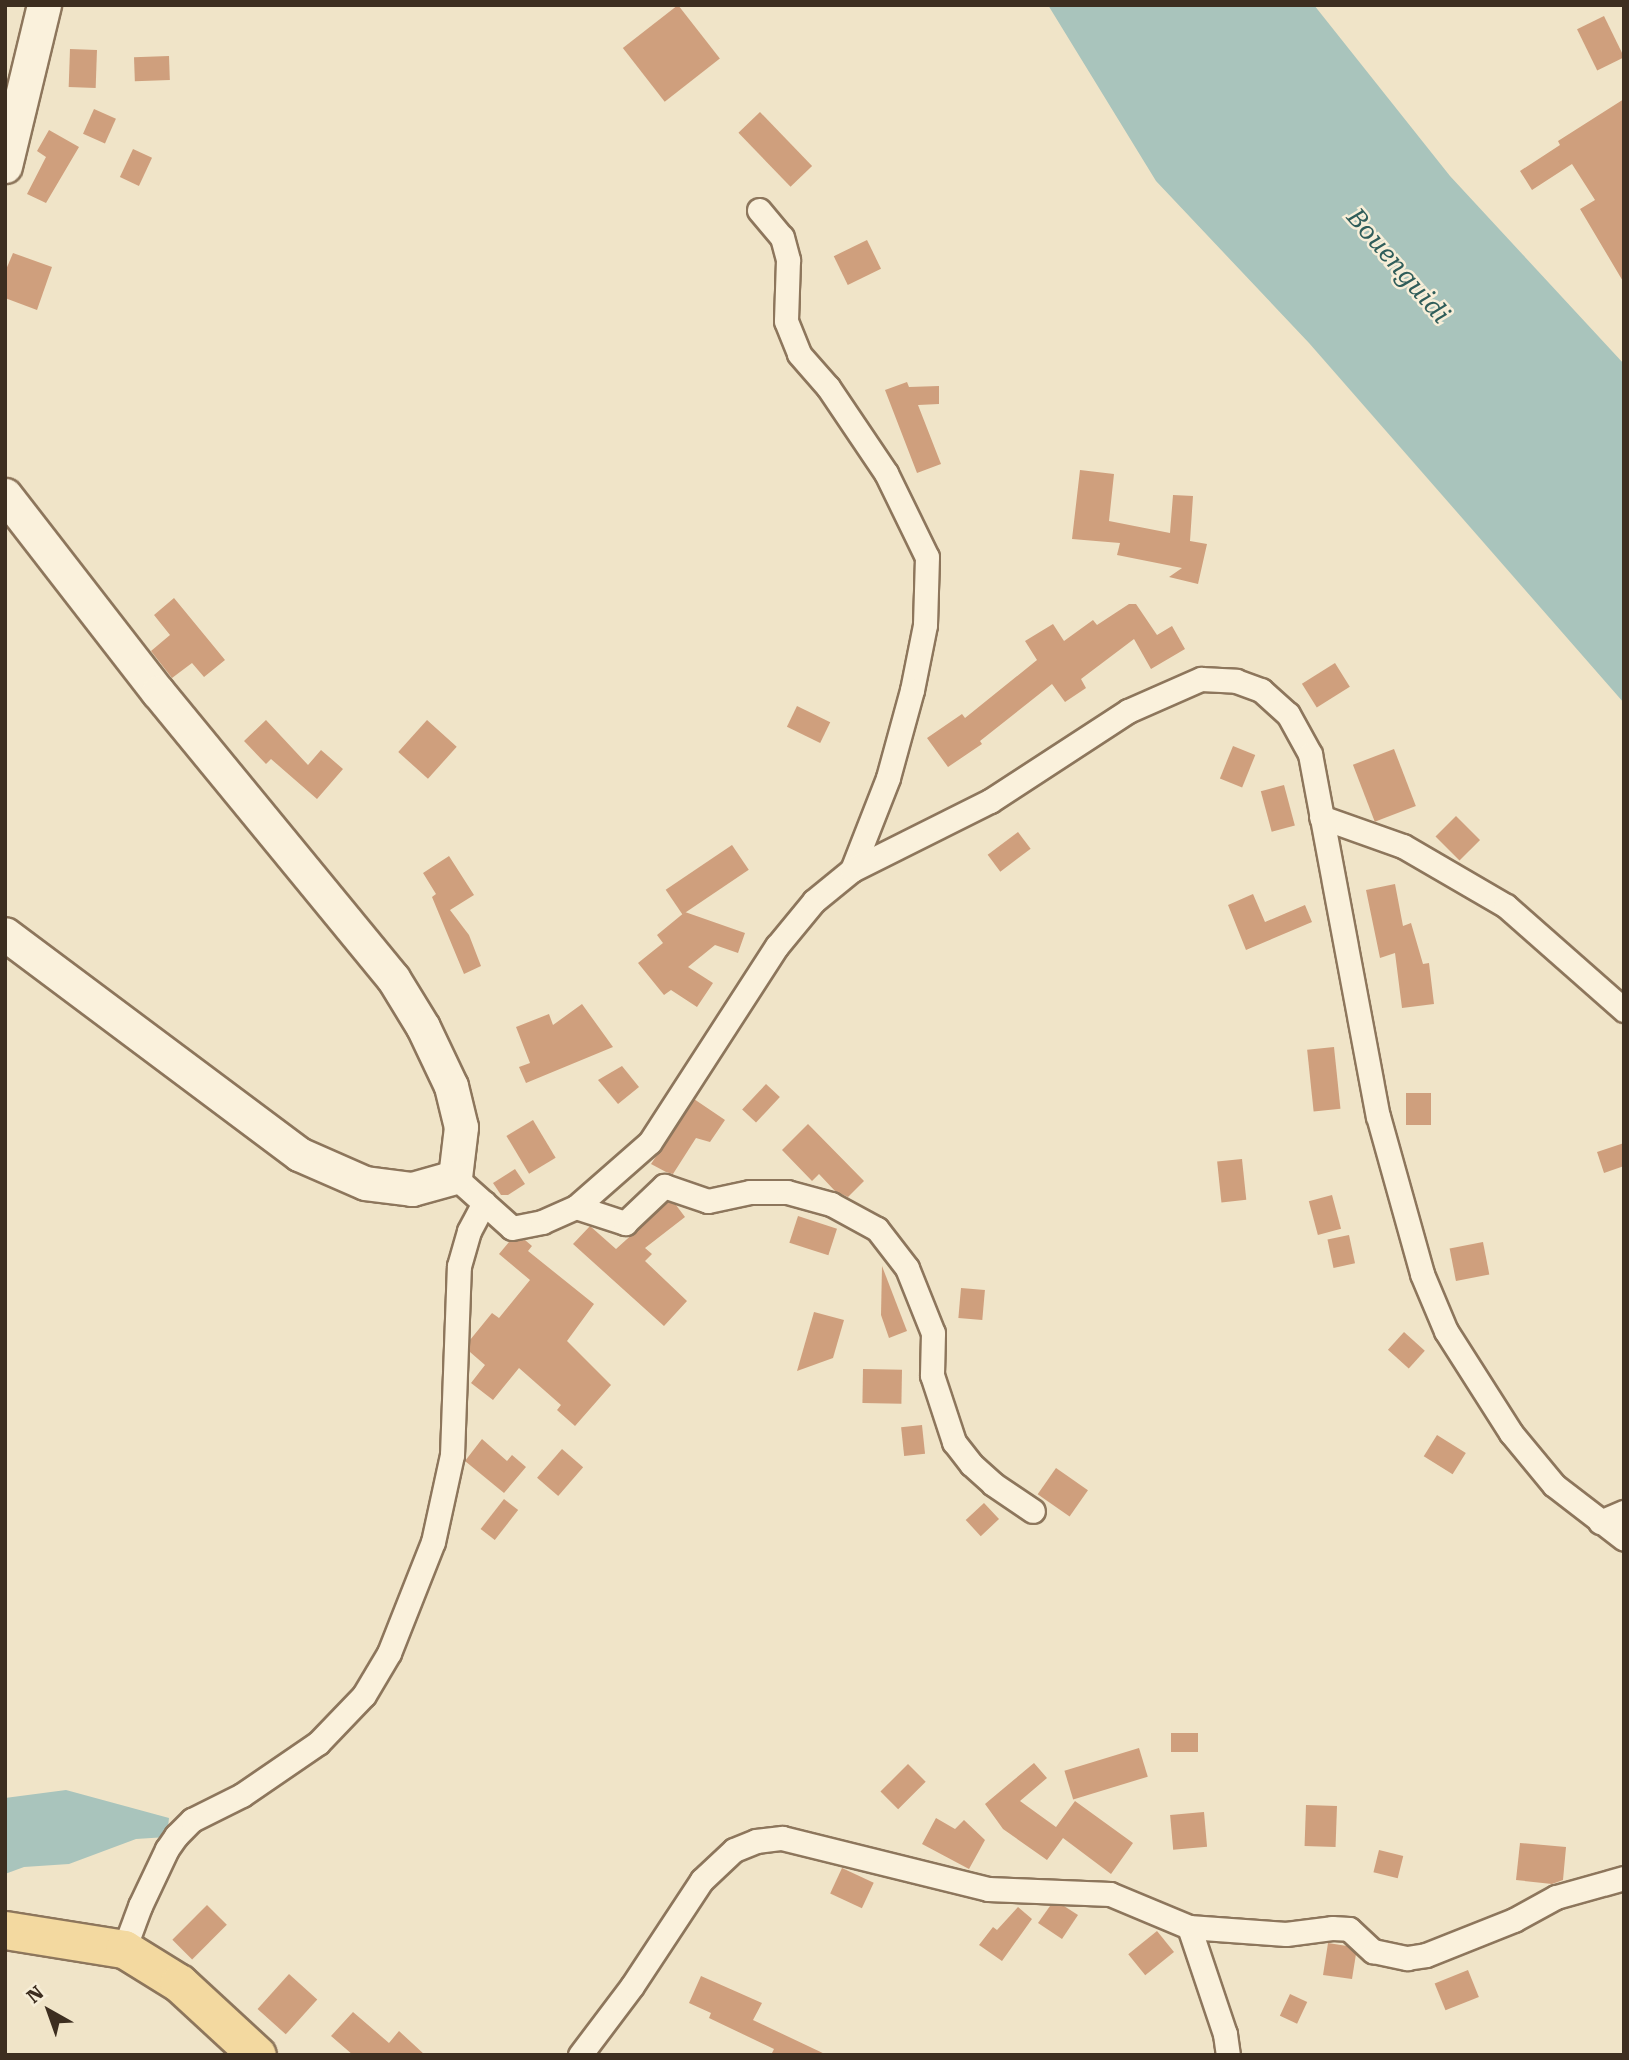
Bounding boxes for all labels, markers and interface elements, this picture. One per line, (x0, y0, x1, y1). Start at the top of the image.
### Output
water label: Bouenguidi (1340, 202, 1456, 330)
north arrow (14, 1976, 84, 2046)
text: N (22, 1981, 48, 2008)

